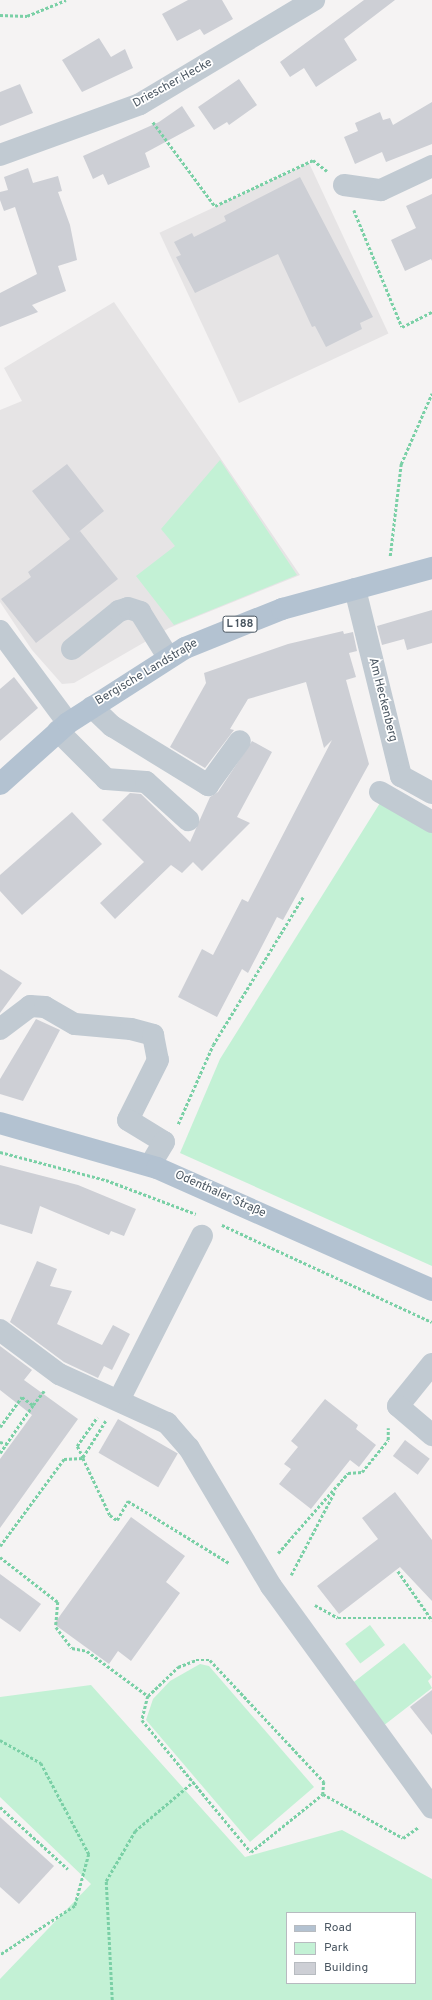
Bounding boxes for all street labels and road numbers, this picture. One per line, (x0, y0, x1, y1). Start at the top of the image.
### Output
street label: Driescher Hecke (131, 56, 215, 112)
road number: L 188 (222, 615, 258, 633)
street label: Bergische Landstraße (93, 637, 201, 709)
street label: Am Heckenberg (365, 656, 399, 744)
street label: Odenthaler Straße (172, 1168, 268, 1222)

